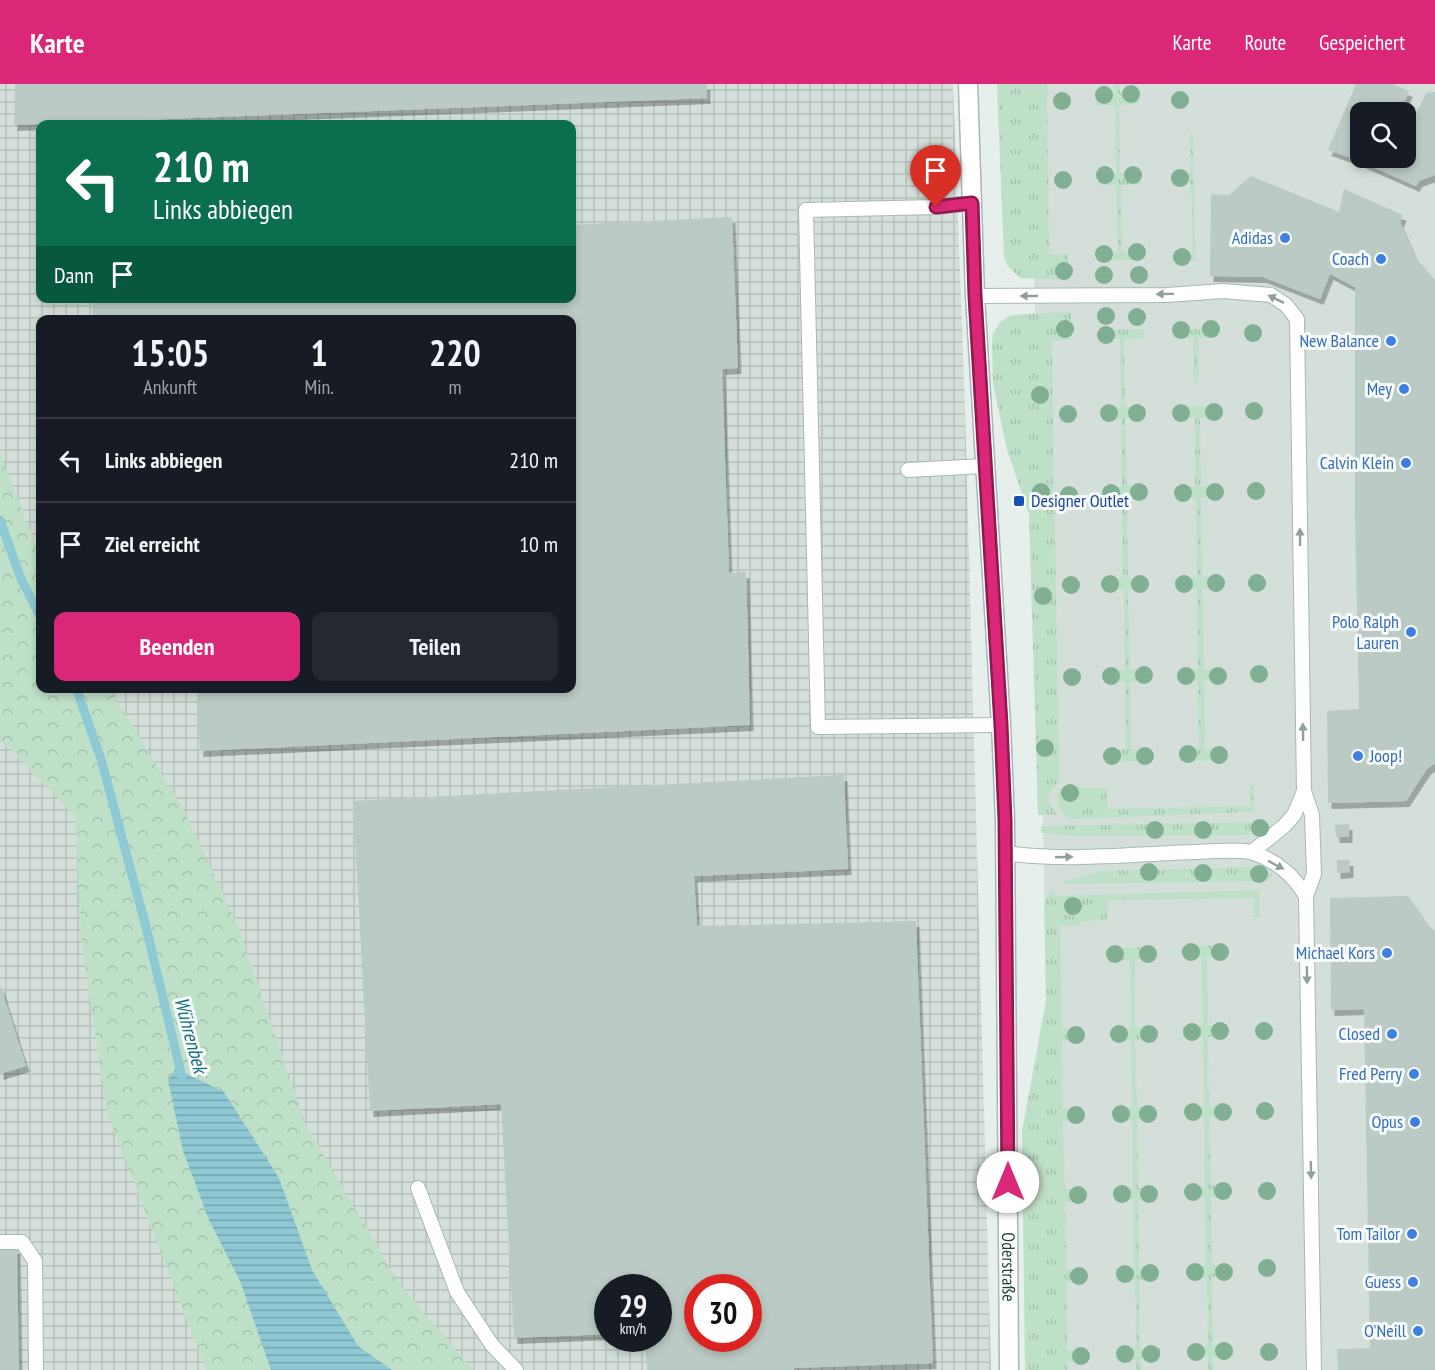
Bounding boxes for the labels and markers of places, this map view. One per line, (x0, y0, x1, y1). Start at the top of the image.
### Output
pin (910, 145, 961, 207)
place label: Adidas (1232, 226, 1273, 249)
marker: Adidas (1278, 231, 1292, 245)
place label: Coach (1332, 247, 1369, 270)
marker: Coach (1374, 252, 1388, 266)
place label: New Balance (1299, 329, 1379, 352)
marker: New Balance (1384, 334, 1398, 348)
place label: Mey (1367, 377, 1392, 400)
marker: Mey (1397, 382, 1411, 396)
place label: Calvin Klein (1320, 451, 1394, 474)
marker: Calvin Klein (1399, 456, 1413, 470)
place label: Designer Outlet (1031, 489, 1129, 512)
marker: Designer Outlet (1012, 494, 1026, 508)
place label: Polo Ralph Lauren (1332, 610, 1399, 654)
marker: Polo Ralph Lauren (1404, 625, 1418, 639)
place label: Joop! (1369, 744, 1402, 767)
marker: Joop! (1351, 749, 1365, 763)
place label: Michael Kors (1296, 941, 1375, 964)
marker: Michael Kors (1380, 946, 1394, 960)
place label: Closed (1338, 1022, 1380, 1045)
marker: Closed (1385, 1027, 1399, 1041)
place label: Fred Perry (1339, 1062, 1402, 1085)
marker: Fred Perry (1407, 1067, 1421, 1081)
place label: Opus (1371, 1110, 1403, 1133)
marker: Opus (1408, 1115, 1422, 1129)
place label: Tom Tailor (1336, 1222, 1400, 1245)
marker: Tom Tailor (1405, 1227, 1419, 1241)
place label: Guess (1365, 1270, 1401, 1293)
marker: Guess (1406, 1275, 1420, 1289)
place label: O'Neill (1364, 1319, 1407, 1342)
marker: O'Neill (1411, 1324, 1425, 1338)

